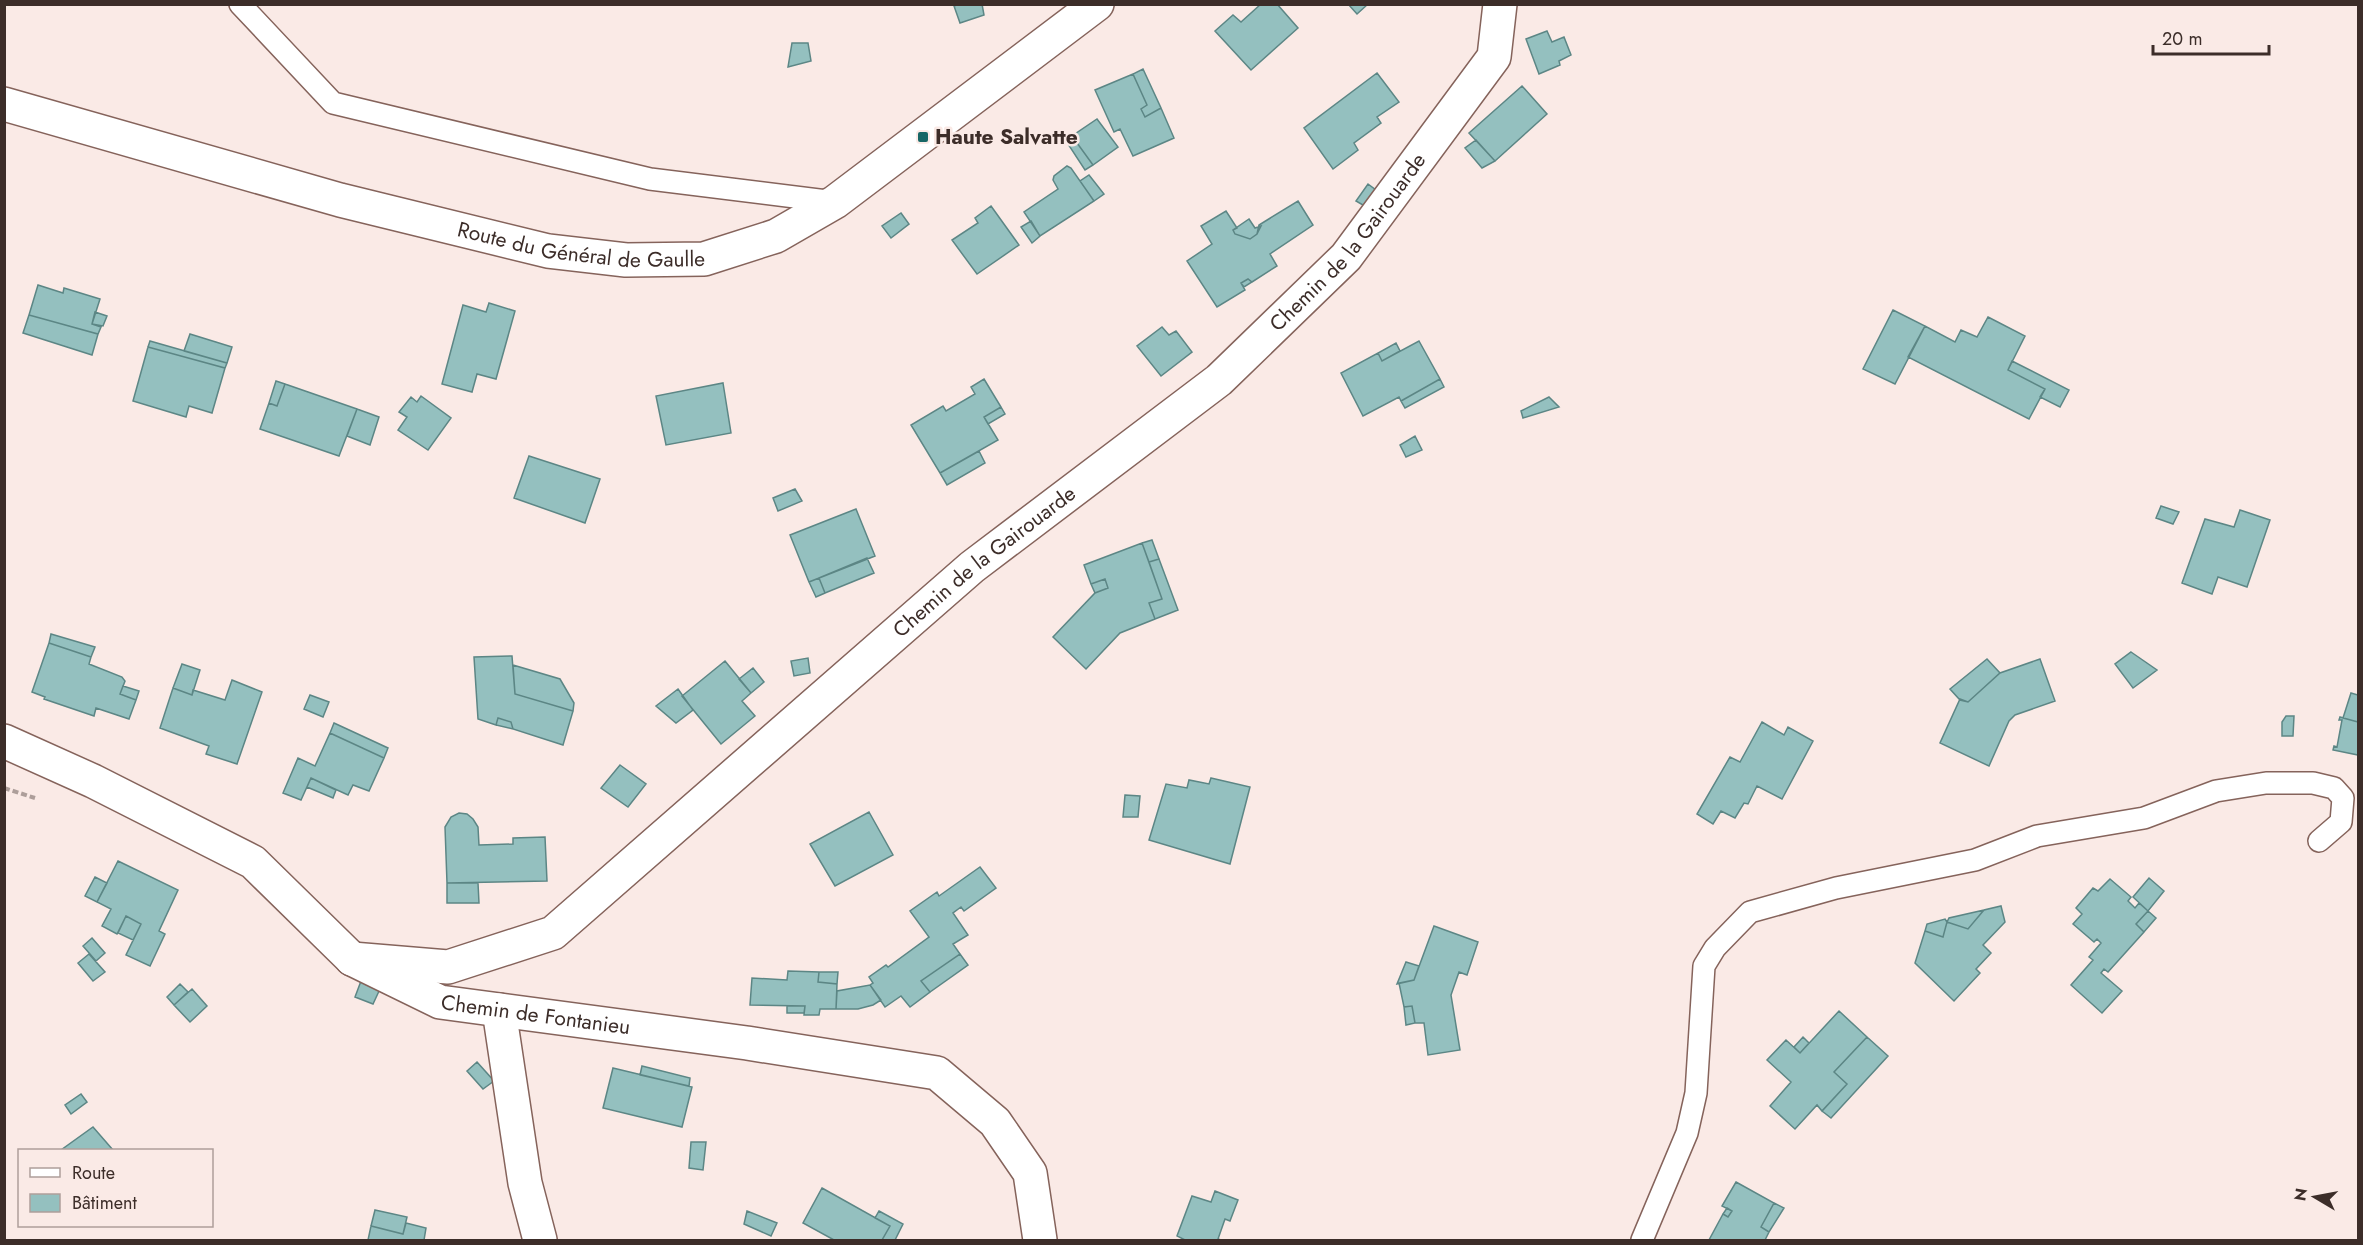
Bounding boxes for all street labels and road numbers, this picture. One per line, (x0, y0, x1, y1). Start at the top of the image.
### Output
street label: Chemin de la Gairouarde (1263, 147, 1433, 338)
street label: Route du Général de Gaulle (454, 214, 705, 275)
street label: Chemin de la Gairouarde (886, 479, 1082, 645)
street label: Chemin de Fontanieu (439, 987, 632, 1042)

